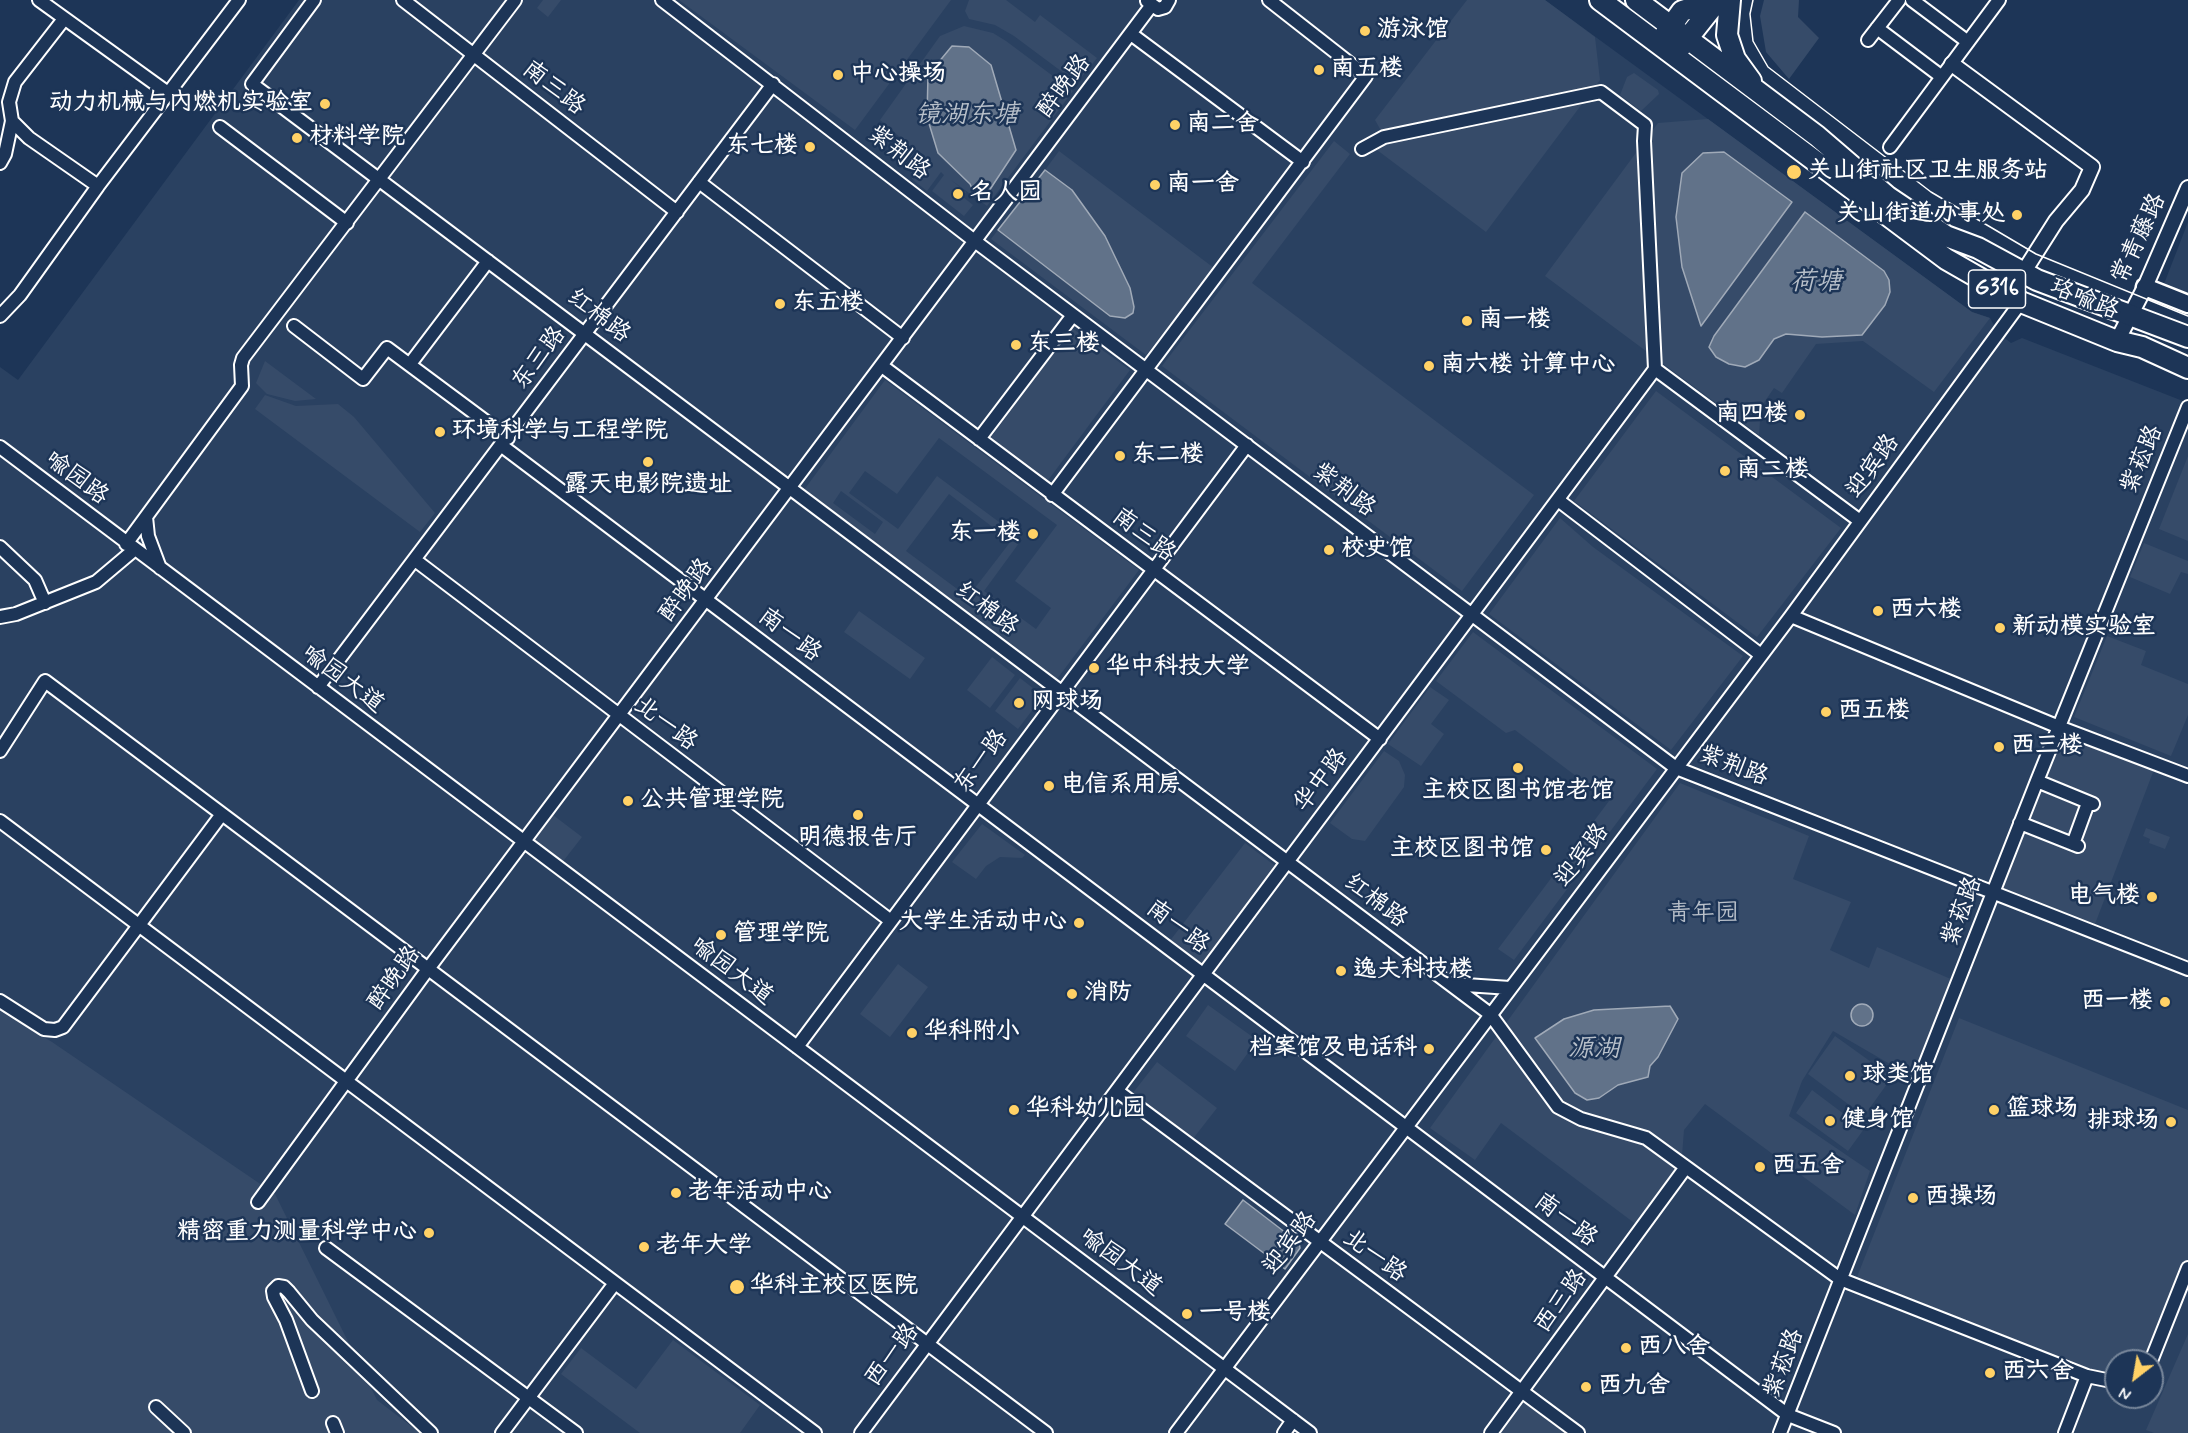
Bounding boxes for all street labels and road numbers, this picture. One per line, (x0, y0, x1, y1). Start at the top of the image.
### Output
street label: 醉晚路 (1032, 50, 1098, 124)
street label: 南三路 (516, 55, 590, 123)
street label: 紫荆路 (861, 120, 935, 188)
street label: 常青藤路 (2107, 189, 2173, 289)
road number: G316 (1968, 270, 2026, 308)
street label: 珞喻路 (2045, 273, 2123, 327)
street label: 红棉路 (561, 284, 635, 350)
street label: 东三路 (507, 322, 573, 396)
street label: 紫菘路 (2116, 421, 2170, 499)
street label: 迎宾路 (1841, 429, 1907, 505)
street label: 喻园路 (39, 446, 113, 512)
street label: 紫荆路 (1306, 458, 1380, 524)
street label: 南三路 (1106, 503, 1180, 569)
street label: 醉晚路 (654, 554, 720, 628)
street label: 红棉路 (949, 577, 1023, 643)
street label: 南一路 (752, 603, 826, 669)
street label: 喻园大道 (295, 640, 389, 720)
street label: 北一路 (628, 692, 702, 758)
street label: 东一路 (949, 725, 1015, 799)
street label: 紫荆路 (1694, 741, 1772, 793)
street label: 华中路 (1289, 744, 1355, 818)
street label: 迎宾路 (1550, 819, 1616, 893)
street label: 红棉路 (1338, 869, 1412, 935)
street label: 紫菘路 (1937, 873, 1989, 951)
street label: 南一路 (1140, 895, 1214, 961)
street label: 喻园大道 (684, 932, 778, 1012)
street label: 醉晚路 (362, 941, 428, 1017)
street label: 南一路 (1528, 1188, 1602, 1254)
street label: 迎宾路 (1258, 1207, 1324, 1281)
street label: 喻园大道 (1073, 1223, 1167, 1303)
street label: 北一路 (1336, 1224, 1412, 1290)
street label: 西三路 (1529, 1264, 1595, 1340)
street label: 西一路 (860, 1319, 926, 1393)
street label: 紫菘路 (1759, 1325, 1811, 1403)

